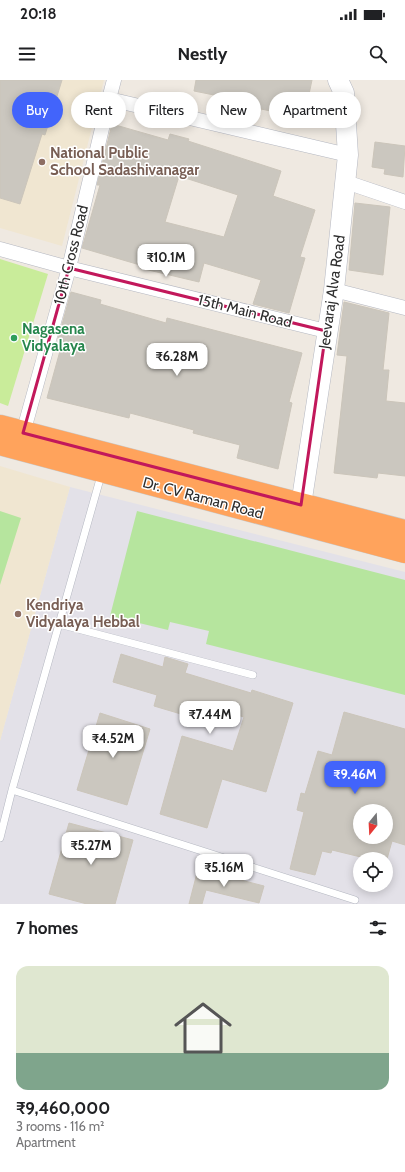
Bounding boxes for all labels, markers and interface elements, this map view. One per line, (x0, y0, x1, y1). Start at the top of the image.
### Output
text: 20:18 (20, 5, 56, 23)
icon: menu (16, 43, 38, 65)
text: Nestly (178, 43, 227, 65)
icon: search (367, 43, 389, 65)
chip: Buy (12, 92, 63, 128)
chip: Rent (71, 92, 126, 128)
chip: Filters (134, 92, 198, 128)
chip: New (206, 92, 261, 128)
chip: Apartment (269, 92, 361, 128)
place label: National Public School Sadashivanagar (50, 144, 199, 179)
marker: National Public School Sadashivanagar (37, 157, 47, 167)
street label: 10th Cross Road (50, 203, 92, 307)
street label: Jeevaraj Alva Road (315, 234, 349, 351)
pin: ₹10.1M (133, 244, 199, 278)
text: ₹10.1M (146, 249, 186, 265)
street label: 15th Main Road (196, 291, 294, 331)
place label: Nagasena Vidyalaya (22, 320, 86, 355)
marker: Nagasena Vidyalaya (9, 333, 19, 343)
pin: ₹6.28M (144, 343, 210, 377)
text: ₹6.28M (156, 348, 198, 364)
street label: Dr. CV Raman Road (141, 473, 265, 523)
place label: Kendriya Vidyalaya Hebbal (26, 596, 140, 631)
marker: Kendriya Vidyalaya Hebbal (13, 609, 23, 619)
pin: ₹7.44M (177, 701, 243, 735)
text: ₹7.44M (188, 706, 232, 722)
pin: ₹4.52M (80, 725, 146, 759)
text: ₹4.52M (92, 730, 134, 746)
pin: ₹9.46M (322, 761, 388, 795)
text: ₹9.46M (333, 766, 377, 782)
north arrow (353, 804, 393, 844)
map controls (353, 804, 393, 892)
pin: ₹5.27M (58, 832, 124, 866)
text: ₹5.27M (70, 837, 112, 853)
button: locate (353, 852, 393, 892)
pin: ₹5.16M (191, 854, 257, 888)
text: ₹5.16M (204, 859, 244, 875)
icon: filters (367, 917, 389, 939)
text: 7 homes (16, 918, 78, 938)
icon: home (167, 992, 239, 1064)
text: ₹9,460,000 (16, 1098, 110, 1118)
text: 3 rooms · 116 m² (16, 1118, 104, 1134)
text: Apartment (16, 1134, 76, 1150)

